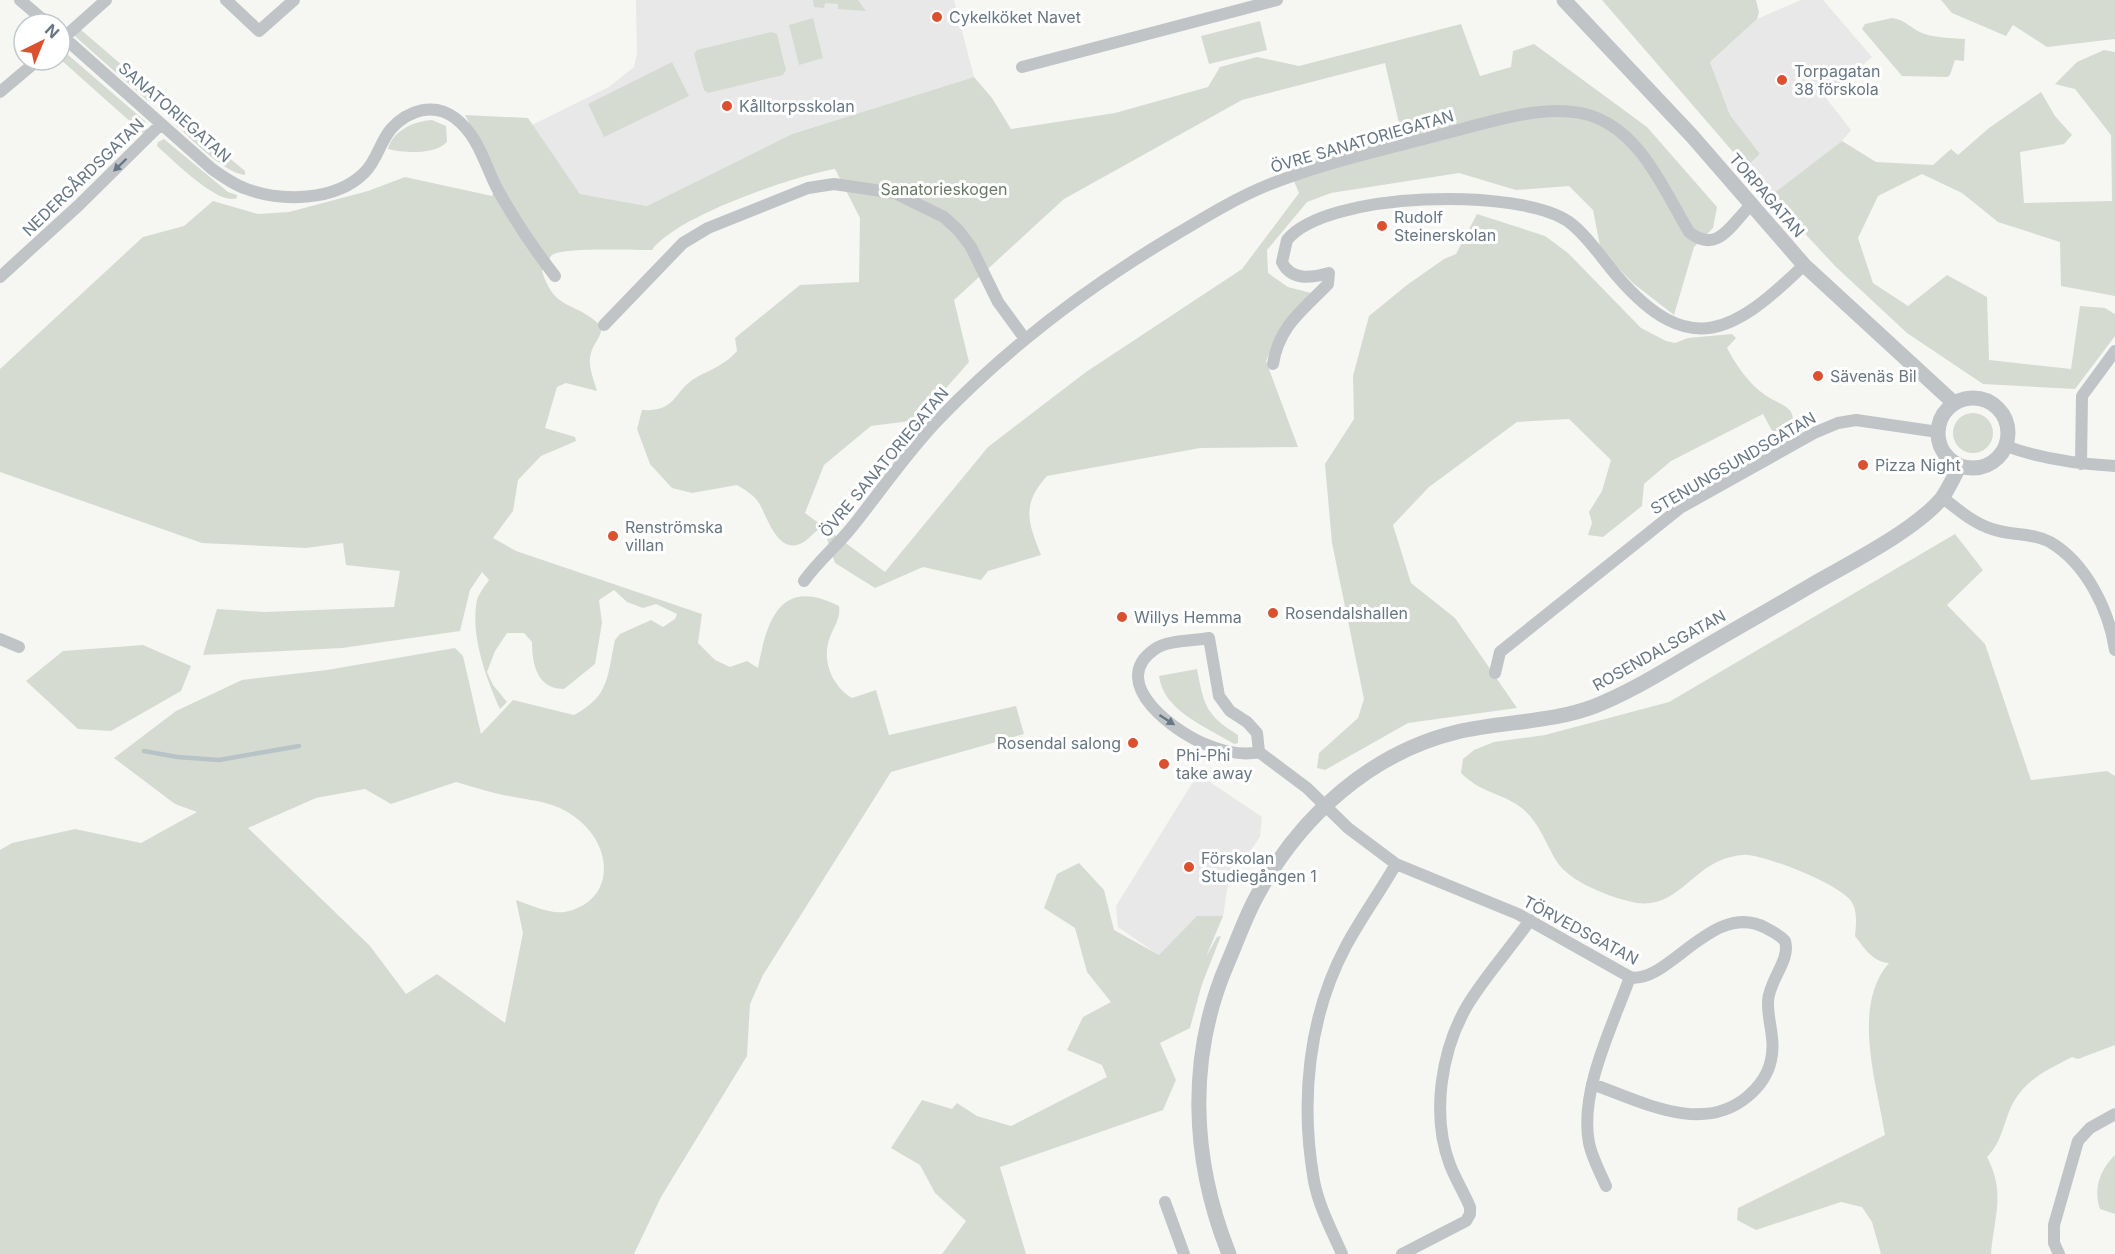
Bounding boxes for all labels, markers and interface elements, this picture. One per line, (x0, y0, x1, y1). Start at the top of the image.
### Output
place label: Cykelköket Navet (949, 7, 1081, 27)
marker: Cykelköket Navet (930, 10, 944, 24)
north arrow (12, 12, 72, 72)
text: N (41, 20, 64, 43)
street label: SANATORIEGATAN (115, 58, 235, 166)
place label: Torpagatan 38 förskola (1794, 61, 1880, 99)
marker: Torpagatan 38 förskola (1775, 73, 1789, 87)
place label: Kålltorpsskolan (739, 96, 855, 116)
marker: Kålltorpsskolan (720, 99, 734, 113)
street label: ÖVRE SANATORIEGATAN (1268, 105, 1456, 177)
street label: NEDERGÅRDSGATAN (18, 114, 148, 240)
street label: TORPAGATAN (1725, 149, 1809, 241)
one-way arrow (114, 158, 128, 172)
park label: Sanatorieskogen (881, 179, 1007, 199)
place label: Rudolf Steinerskolan (1394, 207, 1496, 245)
marker: Rudolf Steinerskolan (1375, 219, 1389, 233)
place label: Sävenäs Bil (1830, 366, 1917, 386)
marker: Sävenäs Bil (1811, 369, 1825, 383)
street label: ÖVRE SANATORIEGATAN (815, 383, 953, 541)
street label: STENUNGSUNDSGATAN (1647, 407, 1819, 519)
place label: Pizza Night (1875, 455, 1961, 475)
marker: Pizza Night (1856, 458, 1870, 472)
place label: Renströmska villan (625, 517, 723, 555)
marker: Renströmska villan (606, 529, 620, 543)
place label: Rosendalshallen (1285, 603, 1408, 623)
street label: ROSENDALSGATAN (1589, 605, 1729, 695)
marker: Rosendalshallen (1266, 606, 1280, 620)
place label: Willys Hemma (1134, 607, 1242, 627)
marker: Willys Hemma (1115, 610, 1129, 624)
one-way arrow (1159, 714, 1175, 725)
place label: Rosendal salong (997, 733, 1121, 753)
marker: Rosendal salong (1126, 736, 1140, 750)
place label: Phi-Phi take away (1176, 745, 1252, 783)
marker: Phi-Phi take away (1157, 757, 1171, 771)
place label: Förskolan Studiegången 1 (1201, 848, 1317, 886)
marker: Förskolan Studiegången 1 (1182, 860, 1196, 874)
street label: TÖRVEDSGATAN (1520, 891, 1642, 969)

